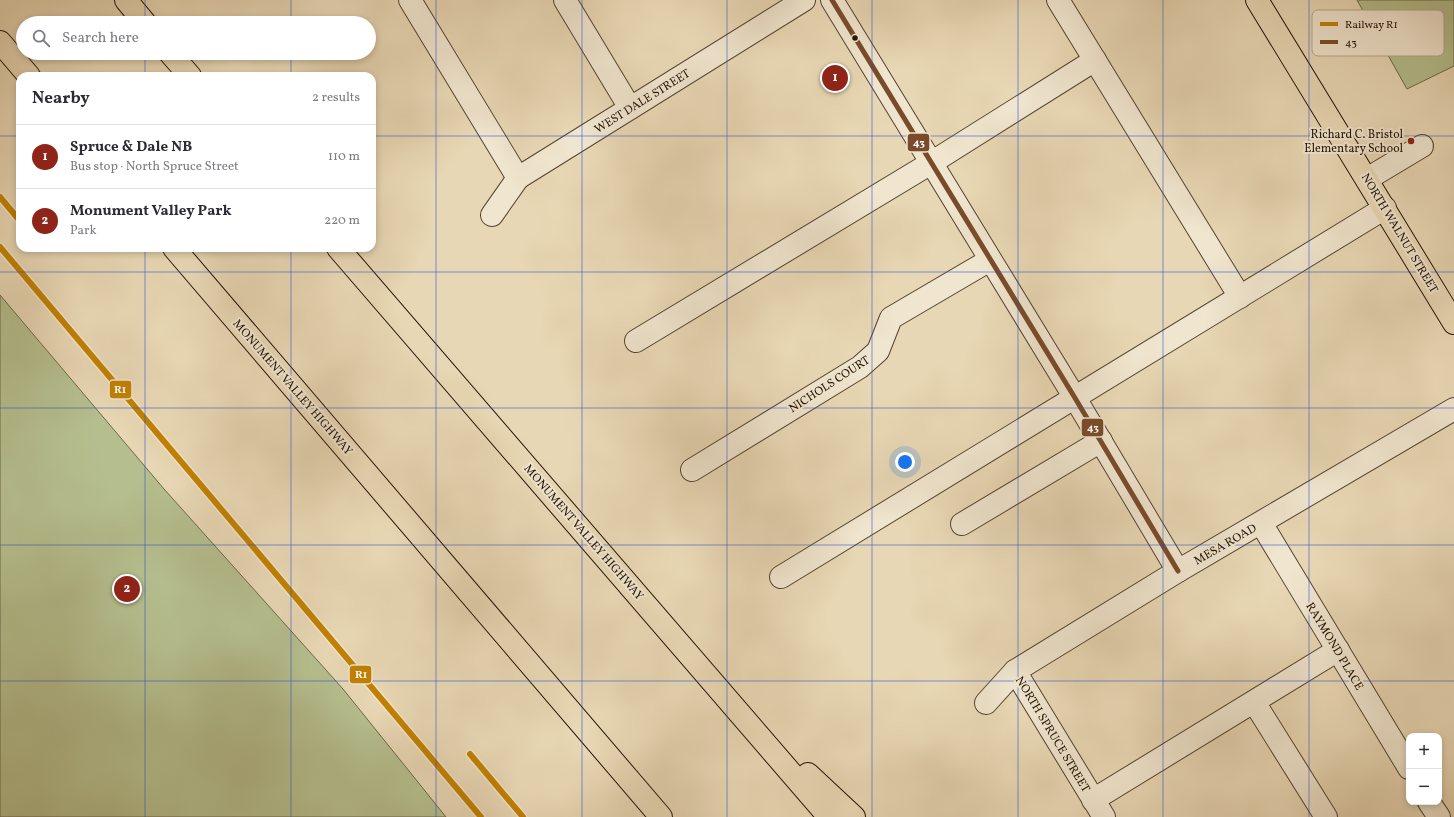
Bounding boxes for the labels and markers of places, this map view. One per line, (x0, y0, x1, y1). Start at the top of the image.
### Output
unlabelled marker (850, 33, 860, 43)
pin: 1 (822, 63, 848, 93)
place label: Richard C. Bristol Elementary School (1304, 127, 1403, 157)
marker: Richard C. Bristol Elementary School (1406, 136, 1416, 146)
pin: 2 (114, 574, 140, 604)

